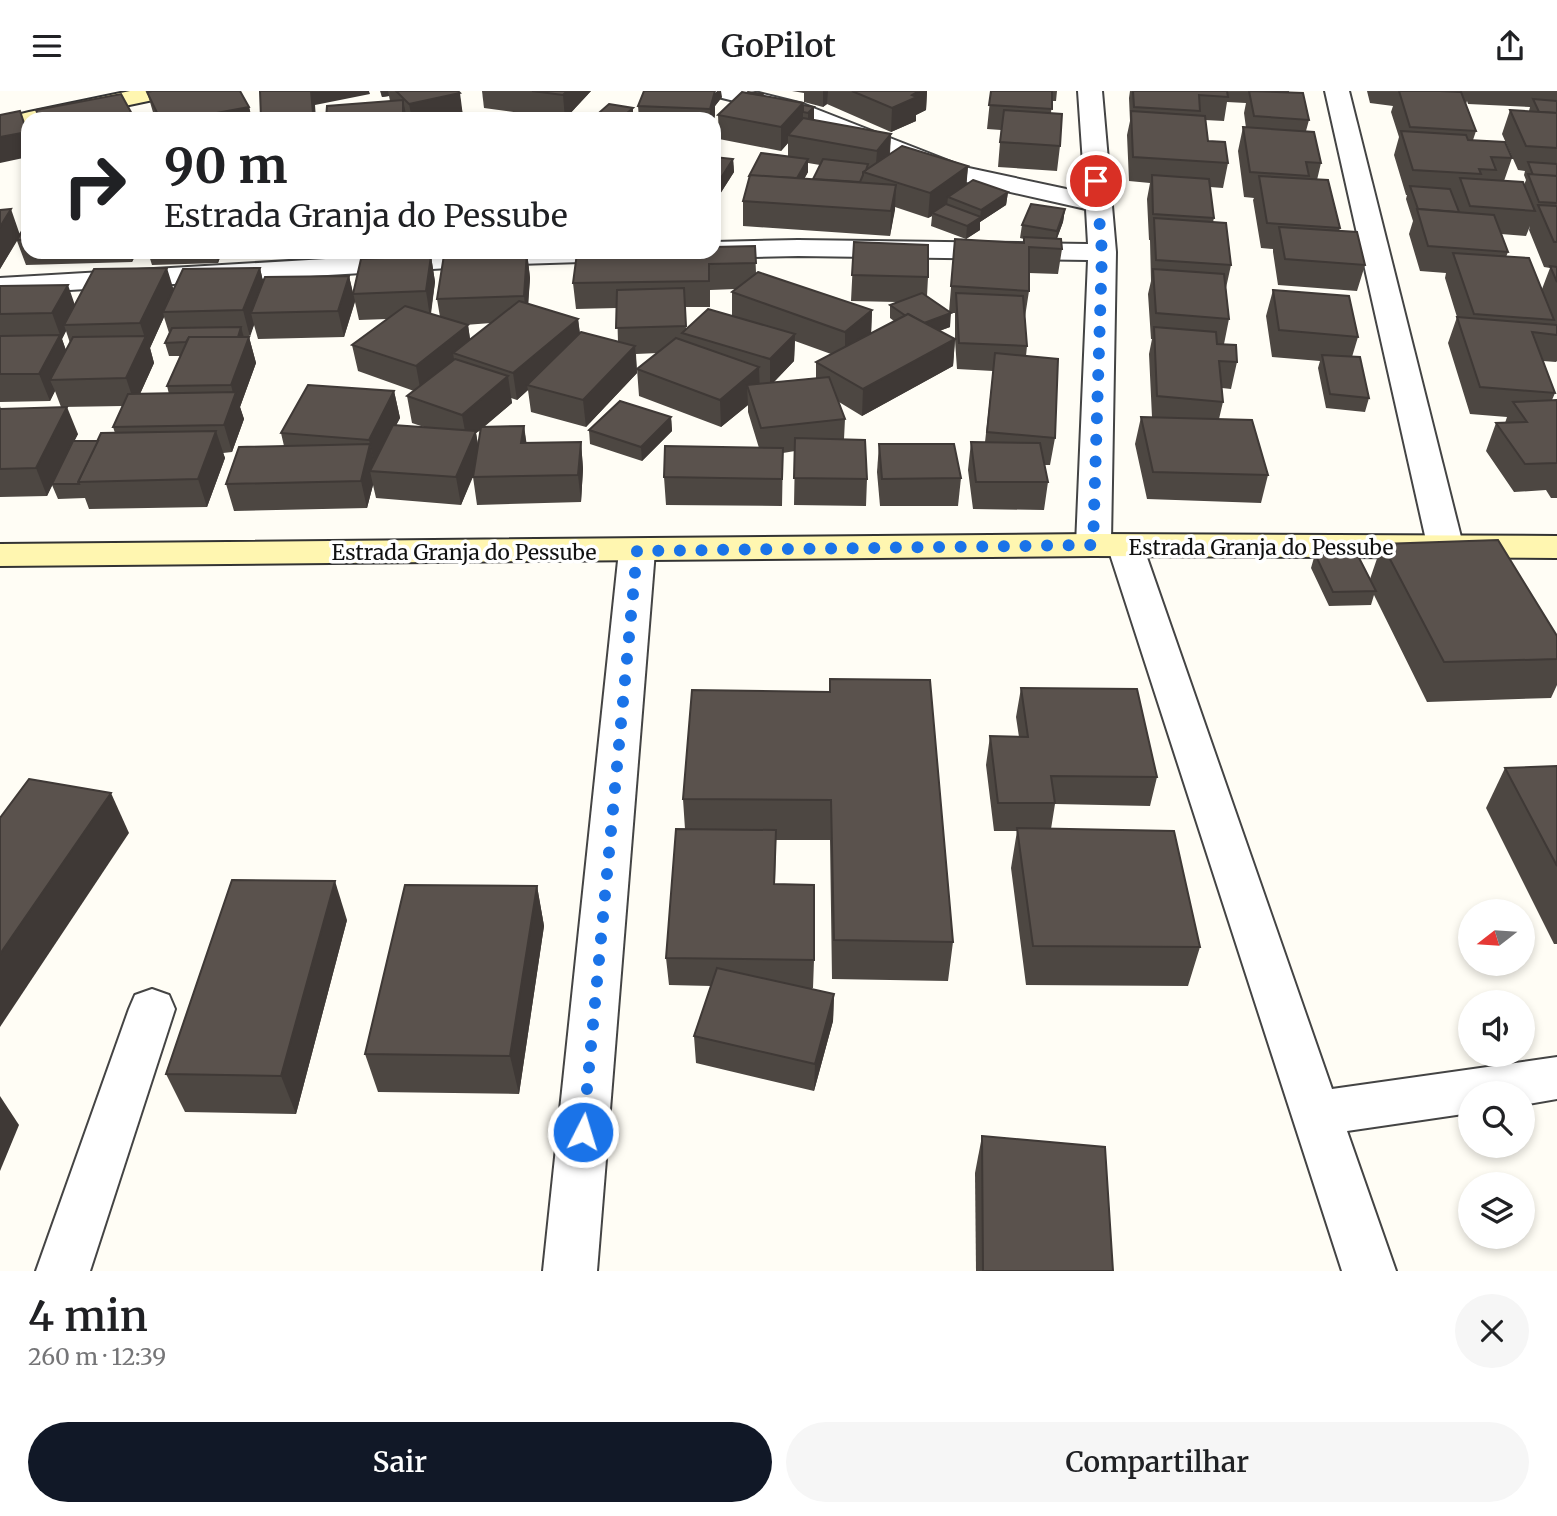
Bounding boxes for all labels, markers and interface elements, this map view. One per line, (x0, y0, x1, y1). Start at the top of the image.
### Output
text: GoPilot (721, 26, 836, 66)
icon: menu (28, 27, 66, 65)
icon: share (1491, 27, 1529, 65)
text: 90 m (164, 135, 288, 196)
icon: right (49, 140, 140, 231)
pin (1066, 151, 1126, 211)
icon: arrive (1077, 162, 1115, 200)
text: Estrada Granja do Pessube (164, 196, 568, 236)
street label: Estrada Granja do Pessube (1129, 534, 1394, 561)
street label: Estrada Granja do Pessube (332, 539, 597, 566)
north arrow (1458, 899, 1535, 977)
map controls (1458, 899, 1535, 1249)
button: sound (1458, 990, 1535, 1067)
button: search (1458, 1081, 1535, 1158)
position arrow (546, 1095, 620, 1169)
button: layers (1458, 1172, 1535, 1249)
text: 4 min (28, 1290, 148, 1342)
button: close (1455, 1294, 1529, 1368)
text: 260 m · 12:39 (28, 1342, 166, 1371)
button: Sair (28, 1422, 772, 1502)
button: Compartilhar (786, 1422, 1529, 1502)

